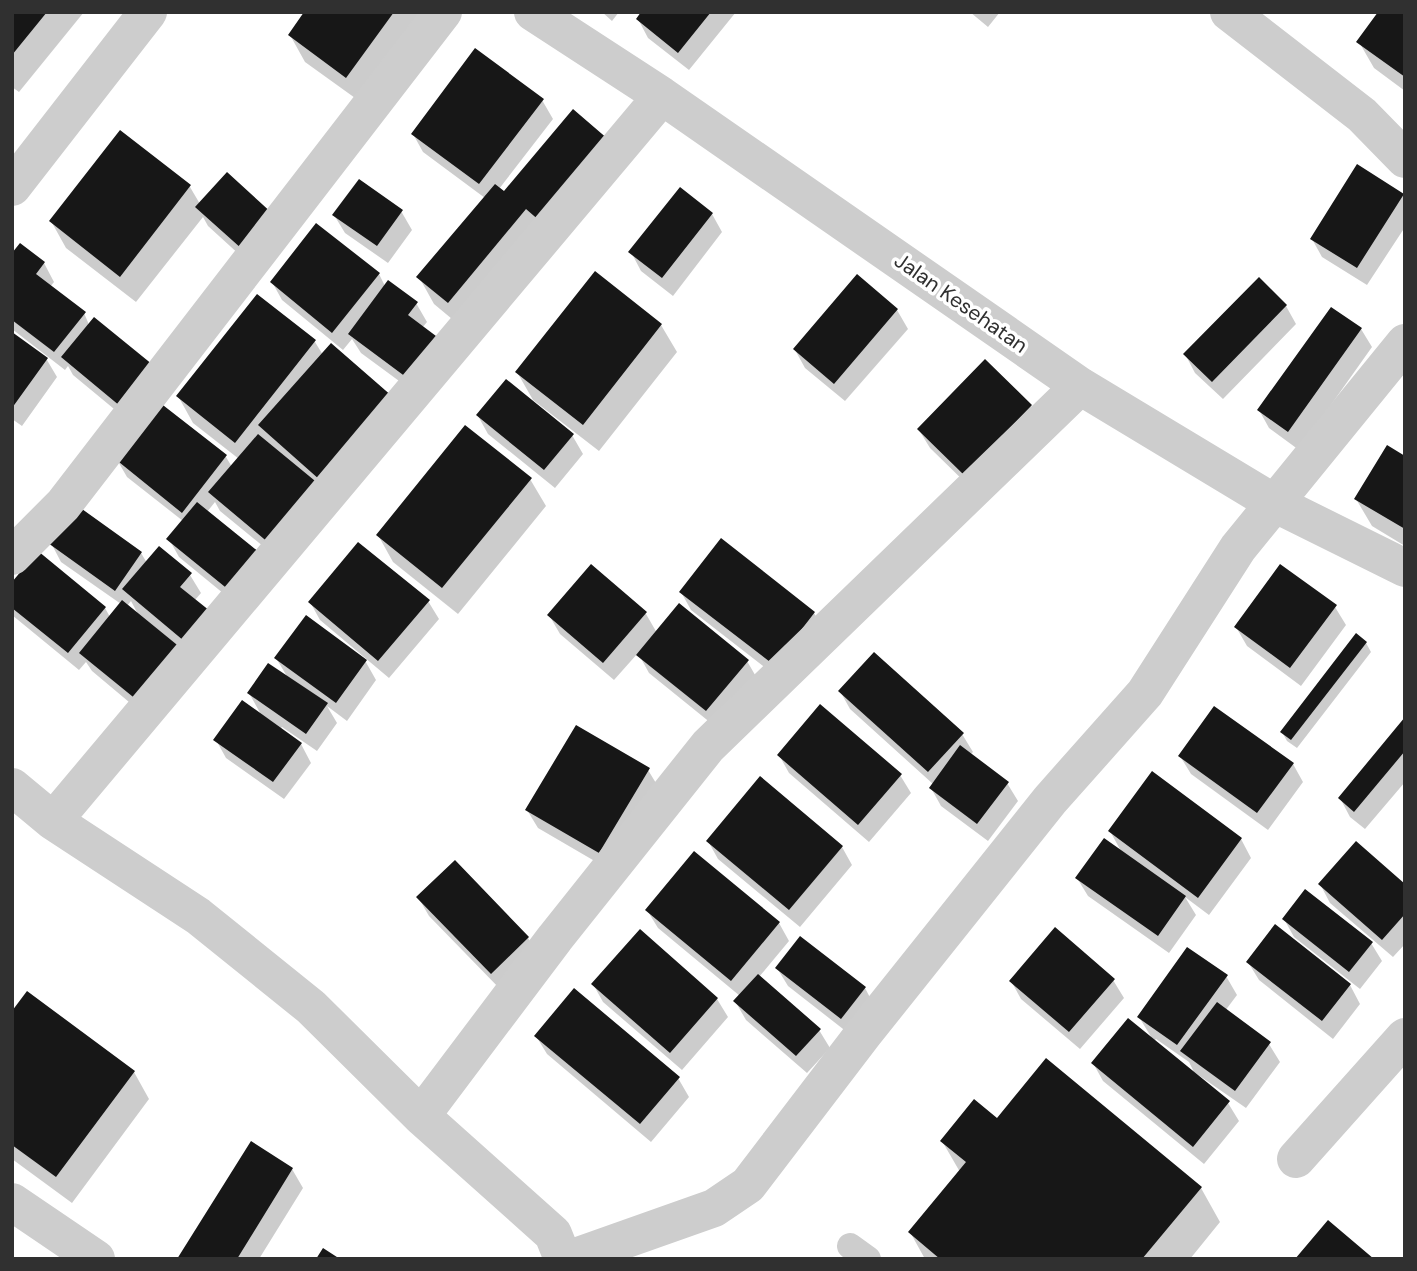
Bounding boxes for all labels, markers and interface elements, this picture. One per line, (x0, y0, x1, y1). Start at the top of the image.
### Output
street label: Jalan Kesehatan (889, 247, 1033, 359)

